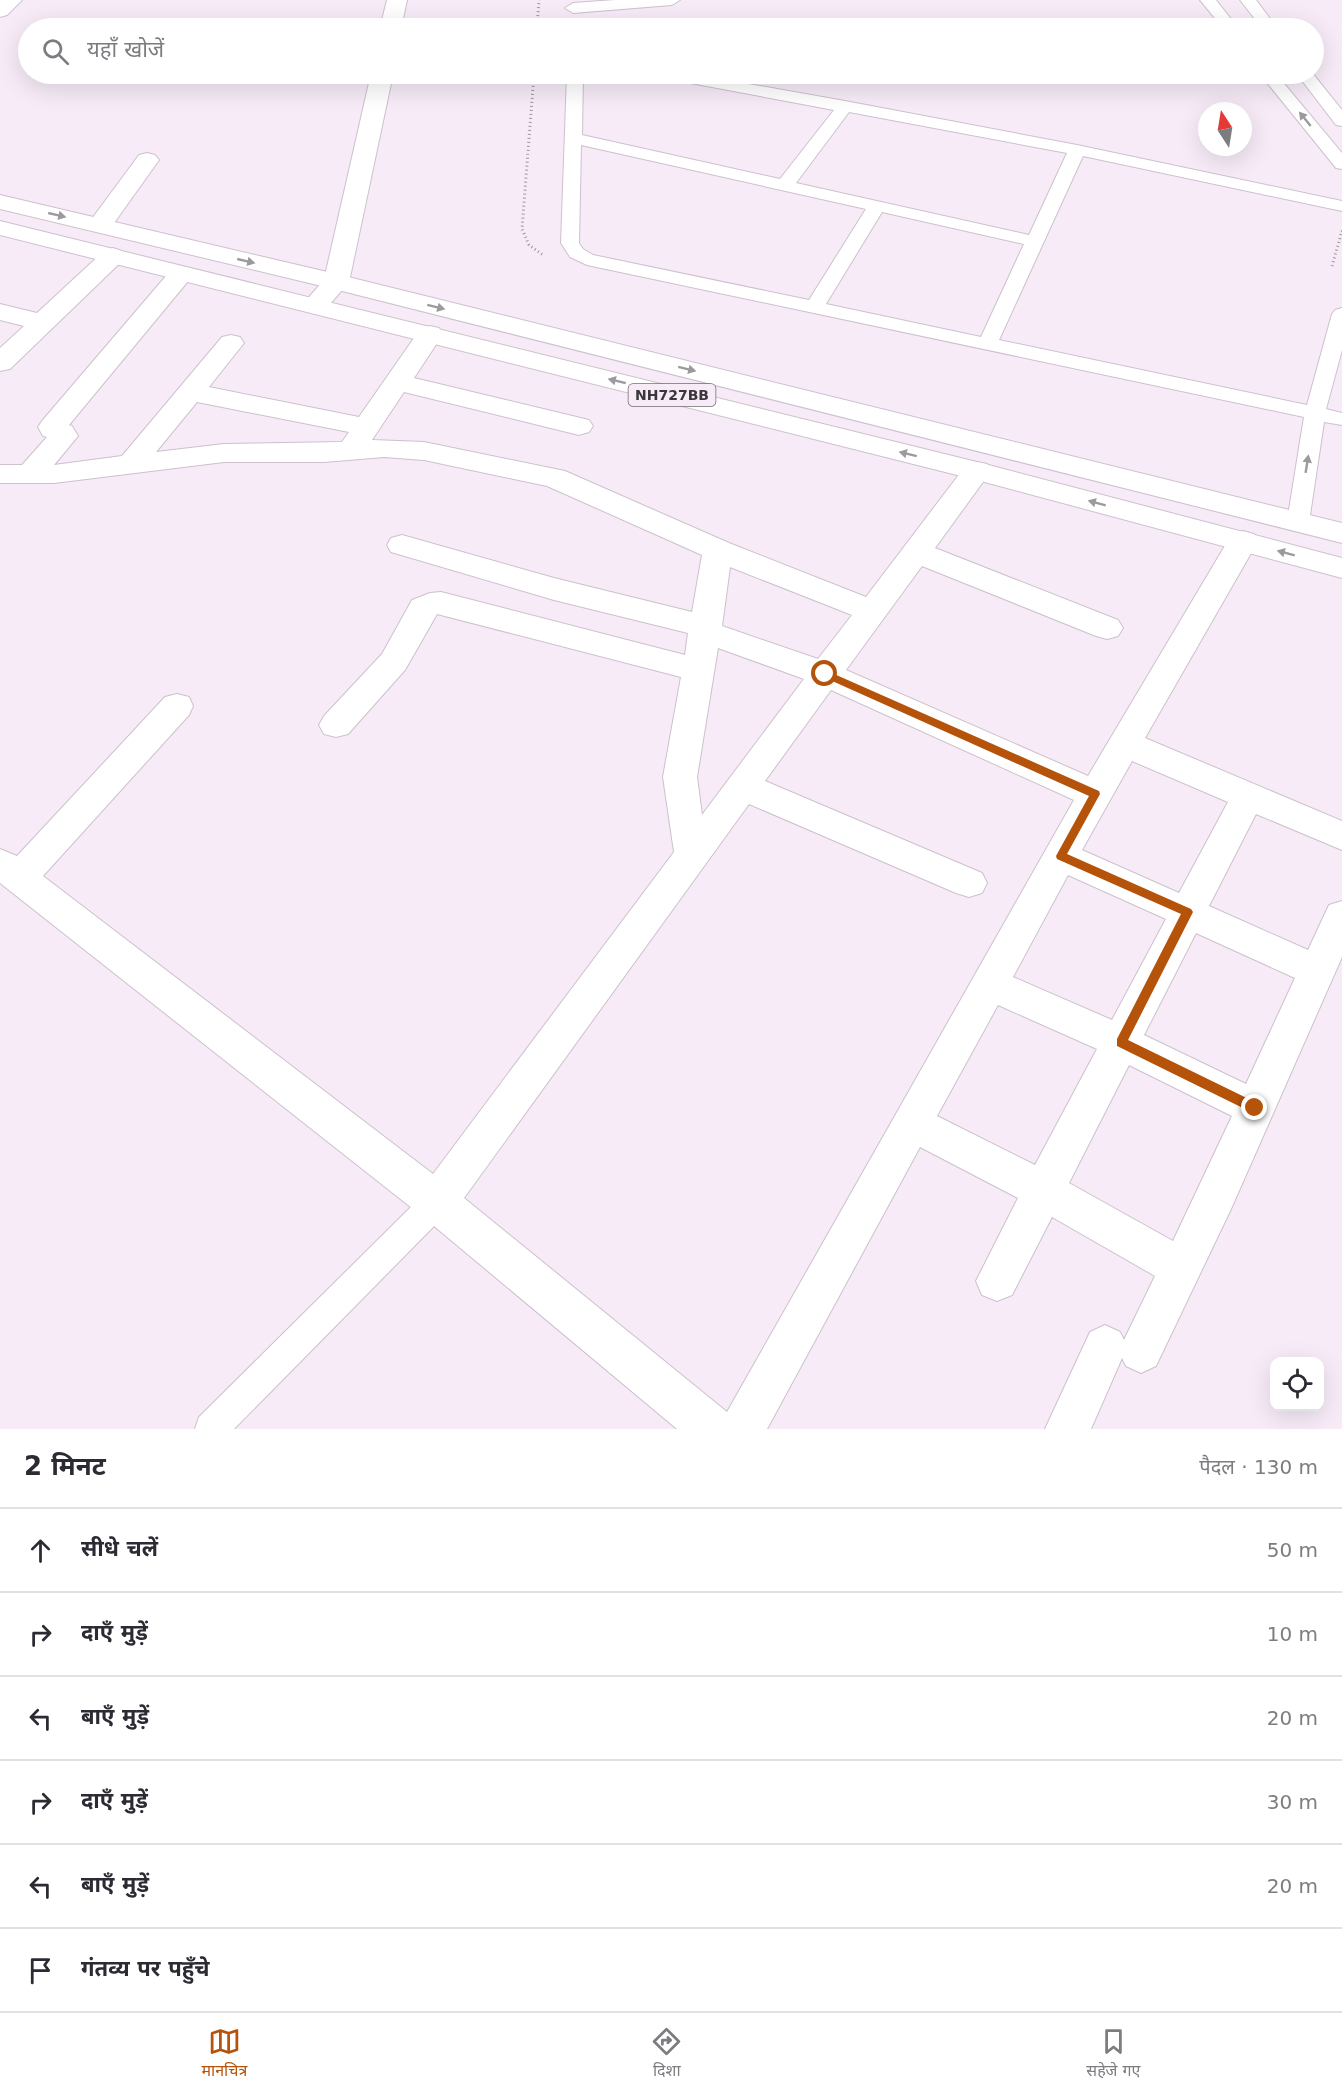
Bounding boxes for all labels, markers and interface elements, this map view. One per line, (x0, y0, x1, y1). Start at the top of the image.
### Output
search box (18, 18, 1324, 84)
icon: search (39, 35, 72, 68)
text: यहाँ खोजें (87, 37, 164, 62)
north arrow (1198, 102, 1252, 156)
one-way arrow (1299, 112, 1312, 127)
one-way arrow (48, 211, 66, 221)
one-way arrow (237, 257, 256, 267)
one-way arrow (427, 302, 445, 312)
one-way arrow (677, 364, 696, 374)
one-way arrow (608, 376, 626, 385)
road number: NH727BB (628, 384, 716, 406)
one-way arrow (899, 449, 917, 459)
one-way arrow (1303, 454, 1312, 473)
one-way arrow (1088, 497, 1106, 507)
one-way arrow (1276, 547, 1295, 557)
route start (811, 660, 837, 686)
route end (1241, 1094, 1267, 1120)
map controls (1270, 1357, 1324, 1411)
button: locate (1270, 1357, 1324, 1411)
text: 2 मिनट (24, 1451, 106, 1481)
text: पैदल · 130 m (1199, 1455, 1318, 1479)
icon: ahead (24, 1534, 57, 1567)
text: सीधे चलें (81, 1536, 158, 1561)
text: 50 m (1267, 1538, 1318, 1562)
icon: right (24, 1618, 57, 1651)
text: दाएँ मुड़ें (81, 1620, 148, 1645)
text: 10 m (1267, 1622, 1318, 1646)
icon: left (24, 1702, 57, 1735)
text: बाएँ मुड़ें (81, 1704, 149, 1729)
text: 20 m (1267, 1706, 1318, 1730)
icon: right (24, 1786, 57, 1819)
text: दाएँ मुड़ें (81, 1788, 148, 1813)
text: 30 m (1267, 1790, 1318, 1814)
icon: left (24, 1870, 57, 1903)
text: बाएँ मुड़ें (81, 1872, 149, 1897)
text: 20 m (1267, 1874, 1318, 1898)
icon: arrive (24, 1954, 57, 1987)
text: गंतव्य पर पहुँचे (81, 1956, 209, 1981)
tab: मानचित्र (202, 2025, 247, 2083)
tab: दिशा (650, 2025, 683, 2083)
tab: सहेजे गए (1086, 2025, 1140, 2083)

